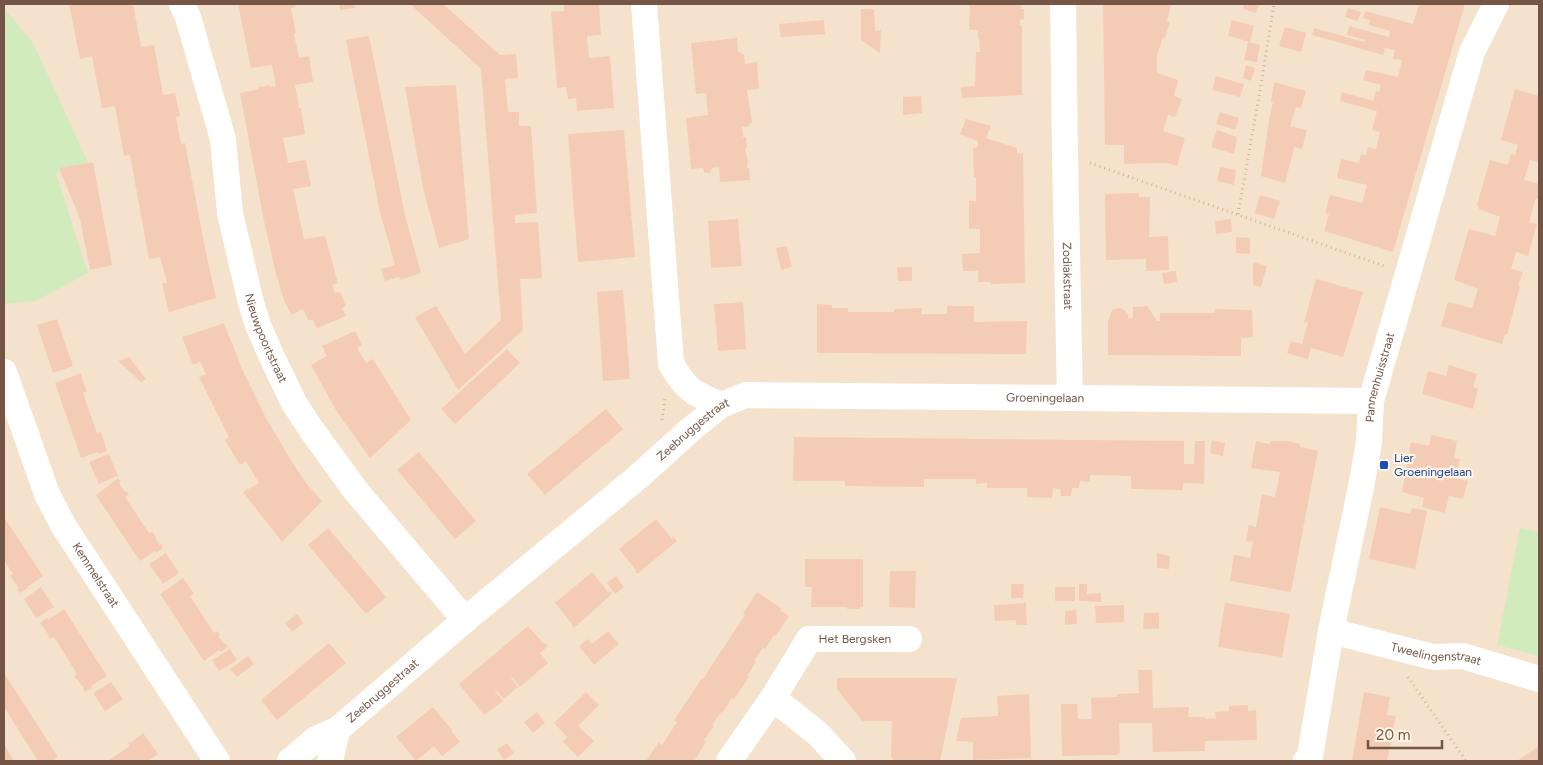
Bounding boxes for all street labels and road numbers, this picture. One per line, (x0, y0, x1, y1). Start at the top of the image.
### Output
street label: Zodiakstraat (1060, 242, 1075, 310)
street label: Nieuwpoortstraat (242, 292, 290, 385)
street label: Pannenhuisstraat (1363, 330, 1398, 423)
street label: Groeningelaan (1006, 390, 1085, 405)
street label: Zeebruggestraat (654, 395, 732, 464)
street label: Kemmelstraat (69, 540, 122, 610)
street label: Het Bergsken (819, 632, 892, 646)
street label: Tweelingenstraat (1389, 639, 1484, 668)
street label: Zeebruggestraat (344, 656, 422, 725)

